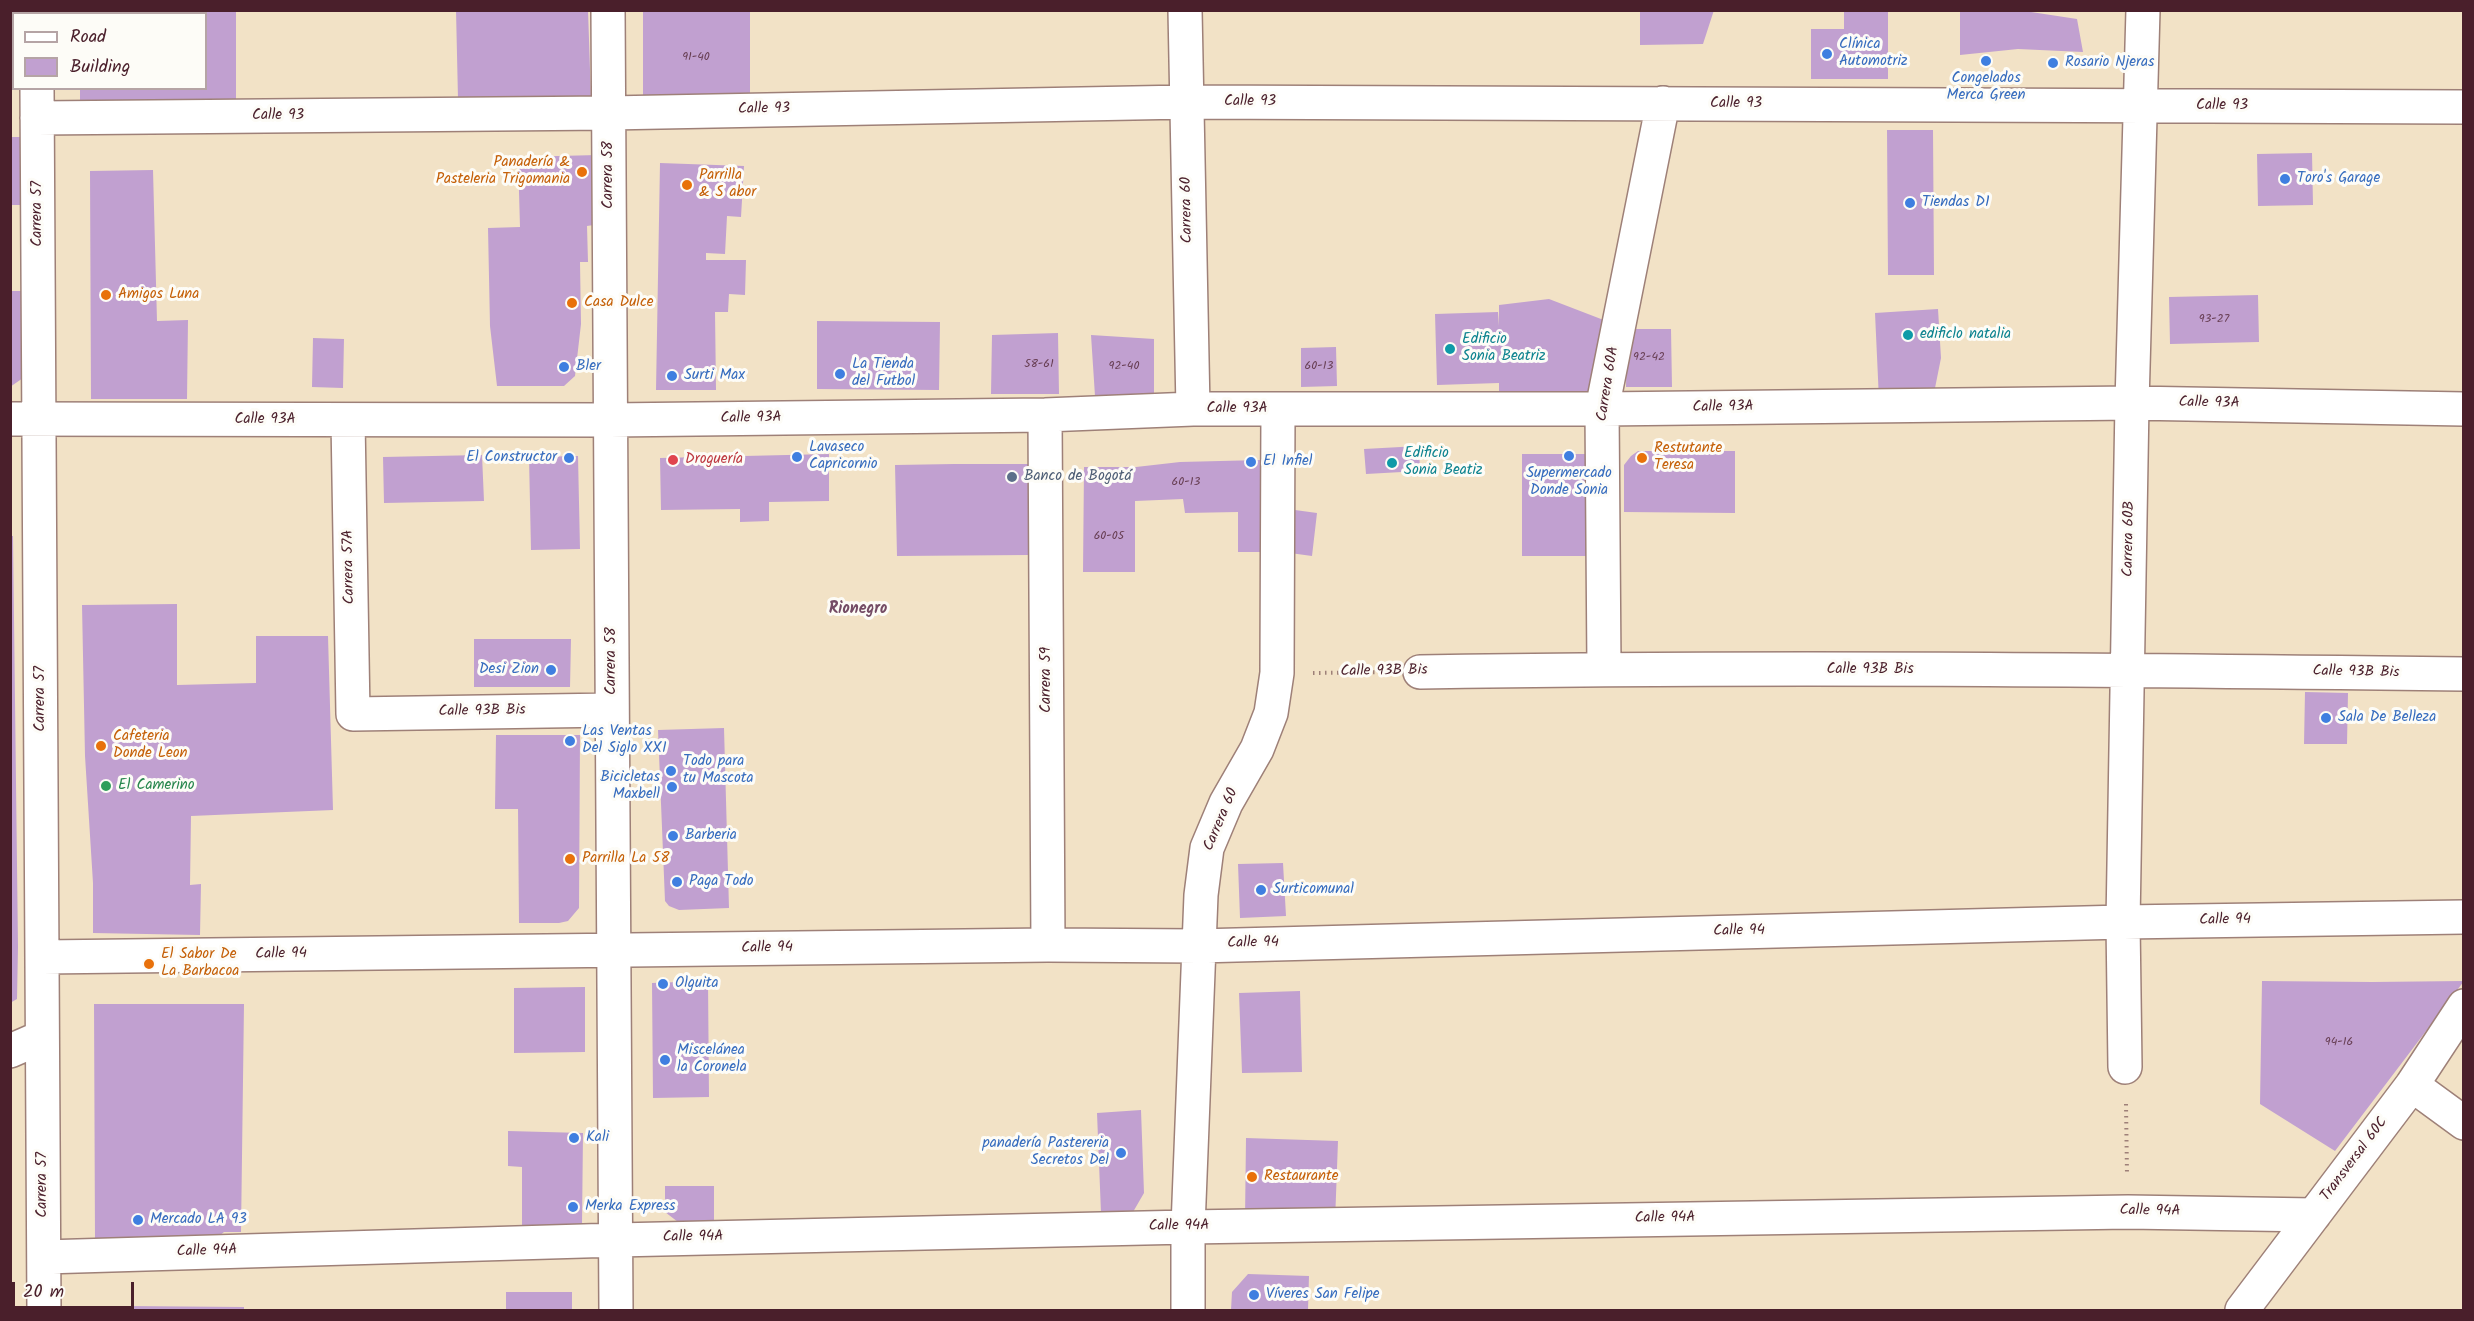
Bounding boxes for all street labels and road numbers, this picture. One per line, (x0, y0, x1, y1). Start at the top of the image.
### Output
street label: Calle 93 (1224, 93, 1276, 111)
street label: Calle 93 (1710, 95, 1762, 113)
street label: Calle 93 (2196, 97, 2248, 115)
street label: Calle 93 (738, 101, 790, 119)
street label: Calle 93 (252, 107, 304, 125)
street label: Carrera 58 (600, 141, 618, 209)
street label: Carrera 60 (1178, 177, 1198, 243)
street label: Carrera 57 (29, 181, 47, 247)
street label: Carrera 60A (1594, 345, 1624, 423)
street label: Calle 93A (2178, 394, 2240, 414)
street label: Calle 93A (1692, 398, 1754, 418)
street label: Calle 93A (1206, 400, 1268, 418)
street label: Calle 93A (720, 409, 782, 429)
street label: Calle 93A (234, 411, 296, 429)
street label: Carrera 60B (2120, 501, 2140, 577)
street label: Carrera 57A (340, 529, 360, 605)
street label: Carrera 58 (603, 627, 621, 695)
street label: Carrera 59 (1038, 647, 1056, 713)
street label: Calle 93B Bis (1826, 661, 1914, 679)
street label: Calle 93B Bis (1340, 662, 1428, 682)
street label: Calle 93B Bis (2312, 663, 2400, 683)
street label: Carrera 57 (32, 666, 50, 732)
street label: Calle 93B Bis (438, 702, 526, 722)
street label: Carrera 60 (1201, 786, 1243, 854)
street label: Calle 94 (2199, 912, 2251, 930)
street label: Calle 94 (1713, 923, 1765, 941)
street label: Calle 94 (1227, 935, 1279, 953)
street label: Calle 94 (741, 940, 793, 958)
street label: Calle 94 (255, 946, 307, 964)
street label: Transversal 60C (2318, 1114, 2392, 1206)
street label: Carrera 57 (34, 1152, 52, 1218)
street label: Calle 94A (2119, 1202, 2181, 1222)
street label: Calle 94A (1634, 1209, 1696, 1229)
street label: Calle 94A (1148, 1217, 1210, 1237)
street label: Calle 94A (662, 1228, 724, 1248)
street label: Calle 94A (176, 1242, 238, 1262)

